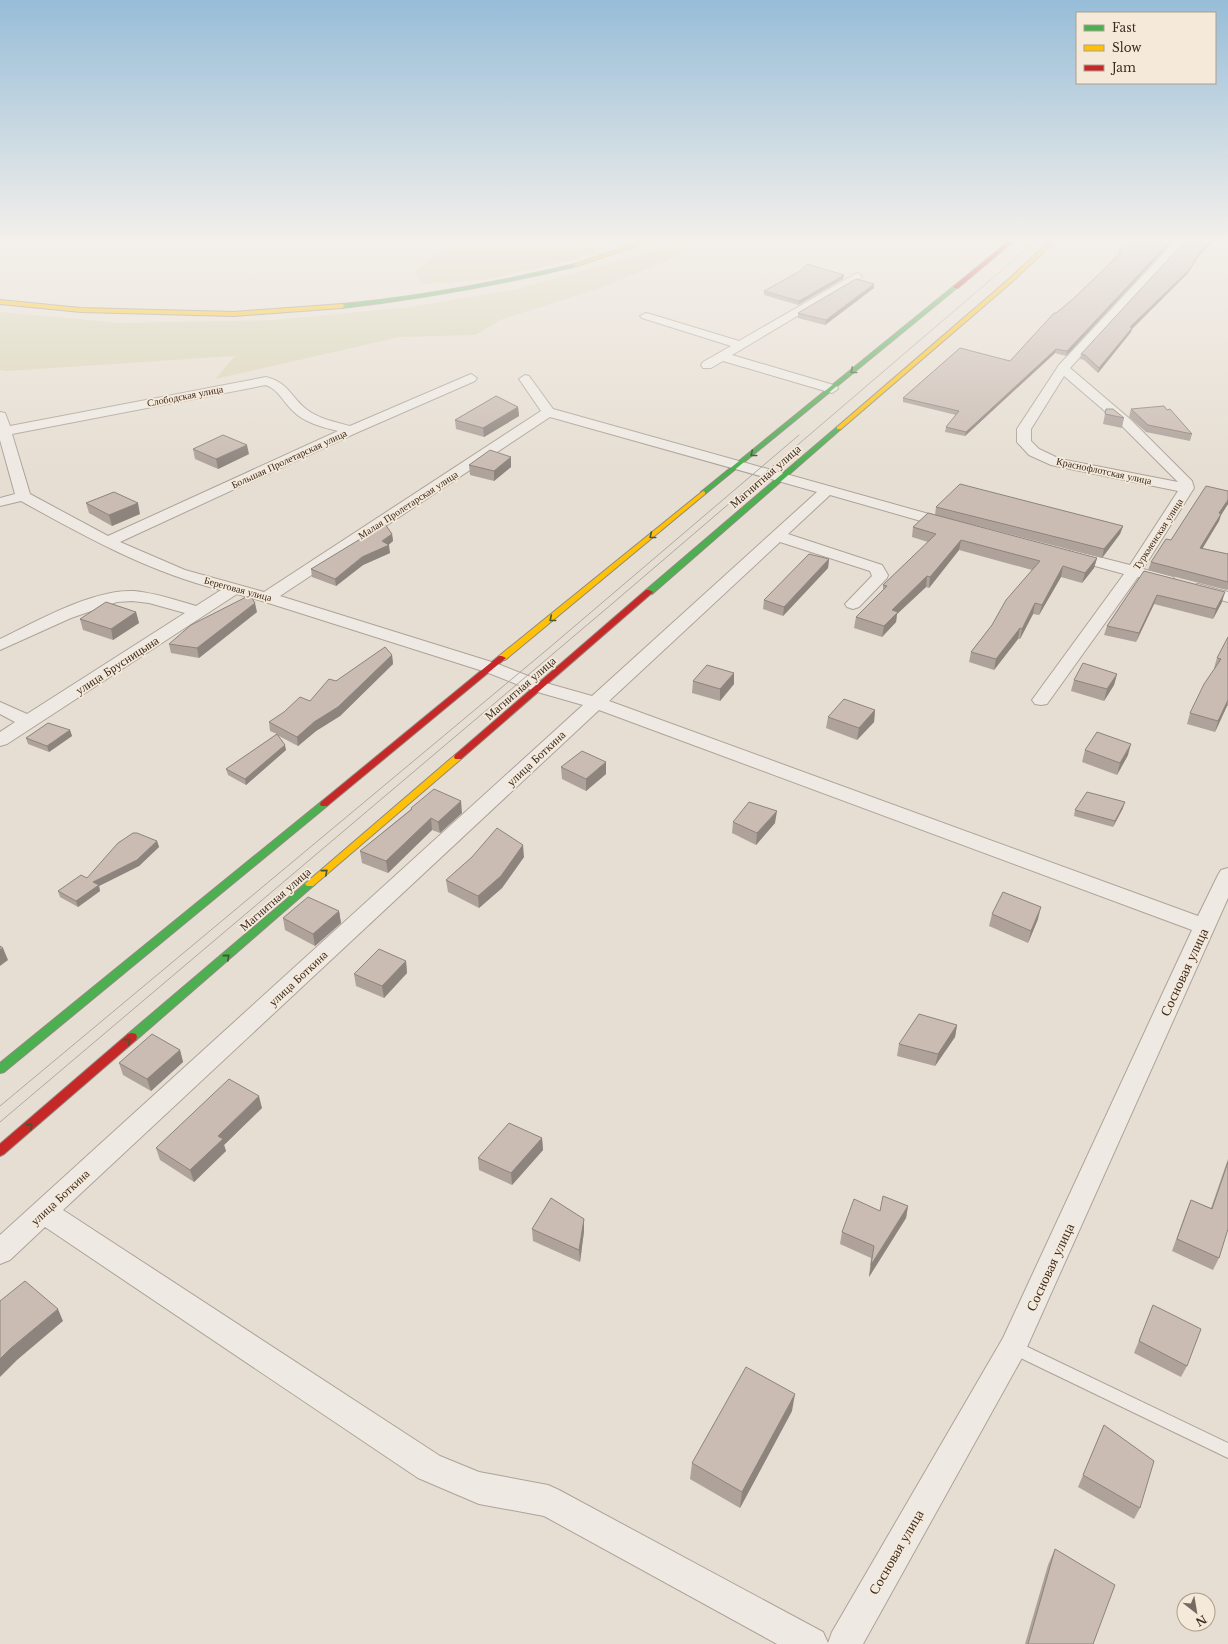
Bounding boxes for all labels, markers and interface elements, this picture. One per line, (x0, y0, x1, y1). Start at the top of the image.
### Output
legend (1076, 12, 1216, 84)
text: Fast (1112, 20, 1137, 35)
text: Slow (1112, 40, 1142, 55)
text: Jam (1110, 60, 1136, 75)
one-way arrow (851, 367, 858, 374)
street label: Слободская улица (146, 382, 225, 410)
street label: Большая Пролетарская улица (229, 426, 349, 492)
street label: Магнитная улица (726, 441, 804, 511)
one-way arrow (750, 449, 757, 456)
street label: Краснофлотская улица (1055, 455, 1153, 488)
street label: Малая Пролетарская улица (356, 468, 461, 542)
street label: Туркменская улица (1130, 495, 1186, 572)
one-way arrow (650, 532, 657, 539)
street label: Береговая улица (203, 574, 274, 604)
one-way arrow (549, 614, 556, 621)
street label: улица Брусницына (73, 632, 162, 697)
street label: Магнитная улица (481, 653, 559, 723)
street label: улица Боткина (503, 726, 569, 789)
street label: Магнитная улица (236, 864, 314, 934)
one-way arrow (321, 869, 328, 876)
street label: Сосновая улица (1156, 924, 1213, 1019)
street label: улица Боткина (265, 946, 331, 1009)
one-way arrow (222, 954, 229, 961)
one-way arrow (123, 1039, 131, 1046)
one-way arrow (25, 1124, 32, 1131)
street label: улица Боткина (27, 1165, 93, 1228)
street label: Сосновая улица (1022, 1219, 1079, 1314)
street label: Сосновая улица (864, 1506, 928, 1598)
north arrow (1176, 1592, 1216, 1632)
text: N (1193, 1612, 1209, 1630)

